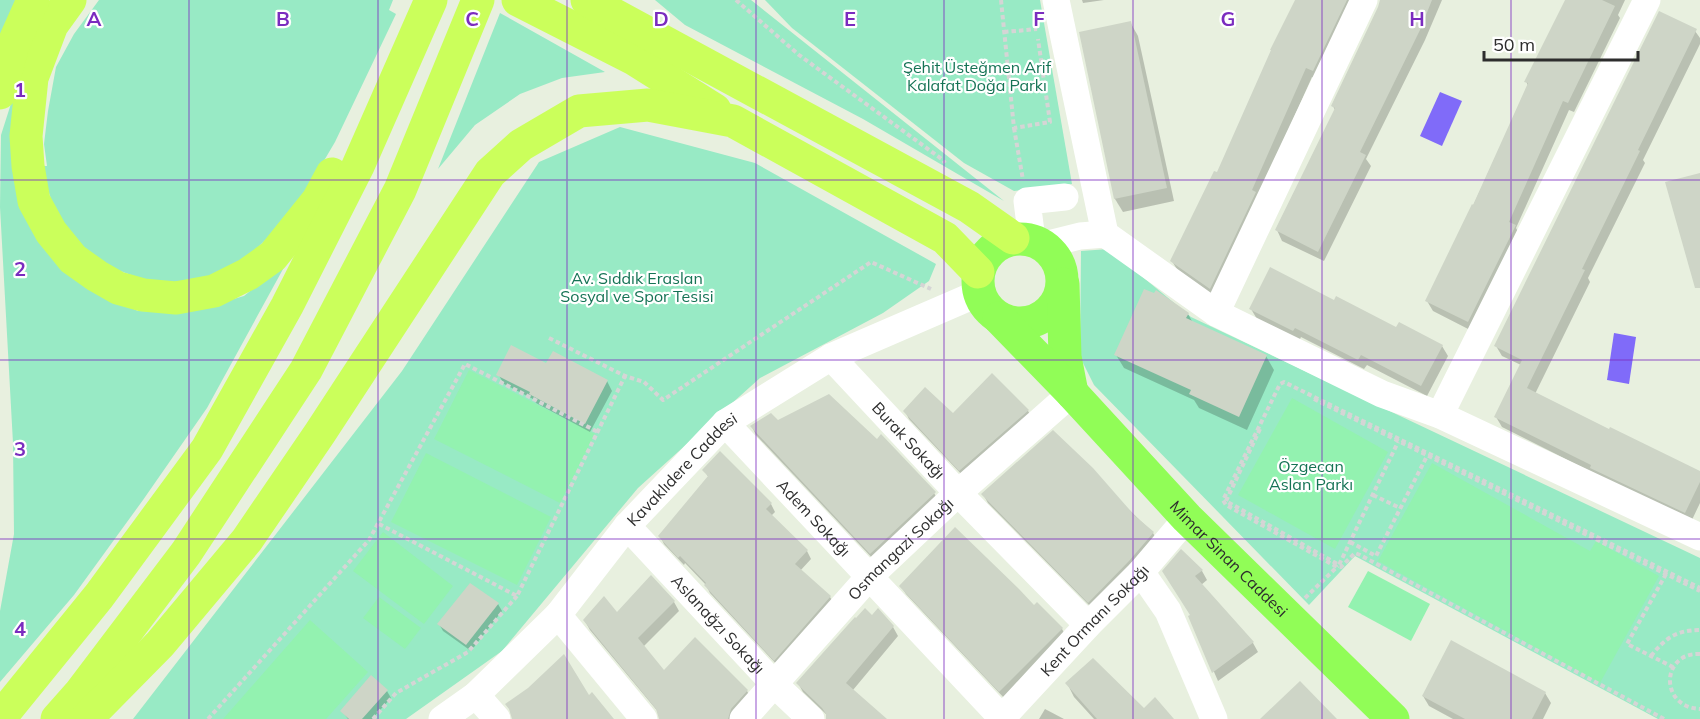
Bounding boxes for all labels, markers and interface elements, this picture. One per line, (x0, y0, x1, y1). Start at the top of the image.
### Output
text: A (87, 6, 102, 31)
text: B (276, 6, 290, 31)
text: C (465, 6, 479, 31)
text: D (653, 6, 669, 31)
text: E (844, 6, 856, 31)
text: F (1033, 6, 1045, 31)
text: G (1221, 6, 1235, 31)
text: H (1409, 6, 1425, 31)
scale bar (1484, 24, 1638, 62)
text: 50 m (1493, 33, 1535, 56)
park label: Şehit Üsteğmen Arif Kalafat Doğa Parkı (903, 57, 1052, 95)
text: 1 (14, 77, 26, 102)
text: 2 (14, 256, 26, 281)
park label: Av. Sıddık Eraslan Sosyal ve Spor Tesisi (560, 268, 714, 306)
street label: Burak Sokağı (868, 398, 950, 483)
street label: Kavaklıdere Caddesi (622, 408, 741, 530)
text: 3 (14, 436, 26, 461)
park label: Özgecan Aslan Parkı (1269, 456, 1353, 494)
street label: Adem Sokağı (773, 475, 855, 561)
street label: Osmangazi Sokağı (843, 493, 957, 604)
street label: Mimar Sinan Caddesi (1166, 496, 1292, 621)
street label: Kent Ormanı Sokağı (1036, 560, 1153, 680)
street label: Aslanağzı Sokağı (667, 570, 769, 678)
text: 4 (14, 616, 26, 641)

